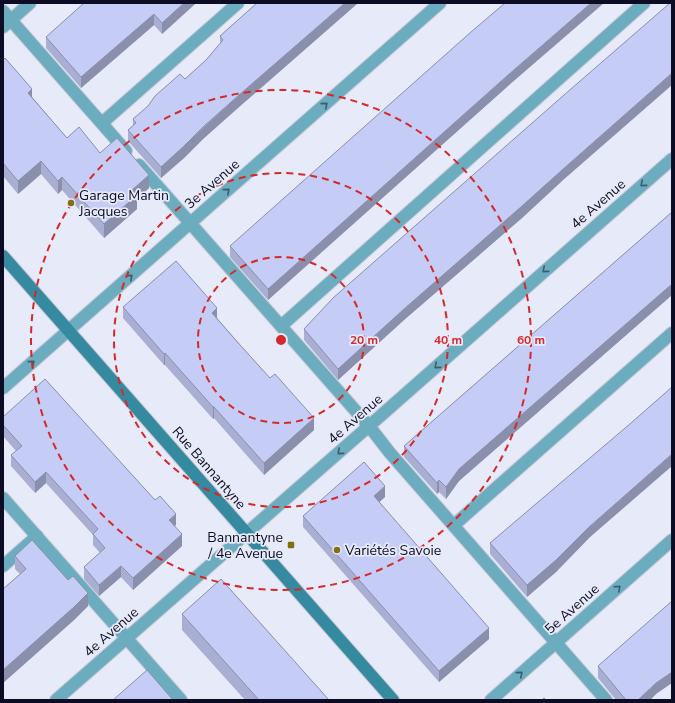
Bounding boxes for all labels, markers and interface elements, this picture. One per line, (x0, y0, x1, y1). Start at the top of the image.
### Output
one-way arrow (320, 102, 328, 109)
street label: 3e Avenue (180, 155, 244, 213)
street label: 4e Avenue (566, 175, 630, 233)
one-way arrow (640, 180, 648, 187)
place label: Garage Martin Jacques (78, 186, 169, 221)
one-way arrow (223, 188, 230, 195)
marker: Garage Martin Jacques (66, 198, 76, 208)
one-way arrow (543, 266, 550, 273)
one-way arrow (125, 274, 133, 281)
text: 20 m (350, 332, 378, 348)
text: 40 m (434, 332, 462, 348)
text: 60 m (517, 332, 545, 348)
centre of rings (274, 333, 288, 347)
one-way arrow (28, 360, 35, 367)
one-way arrow (435, 361, 442, 368)
street label: 4e Avenue (323, 390, 387, 448)
street label: Rue Bannantyne (168, 423, 250, 513)
one-way arrow (337, 447, 345, 454)
place label: Bannantyne / 4e Avenue (207, 528, 283, 563)
marker: Bannantyne / 4e Avenue (286, 540, 296, 550)
place label: Variétés Savoie (344, 541, 441, 560)
marker: Variétés Savoie (332, 545, 342, 555)
street label: 5e Avenue (541, 579, 603, 639)
one-way arrow (613, 586, 621, 593)
street label: 4e Avenue (79, 603, 143, 661)
one-way arrow (516, 672, 523, 679)

